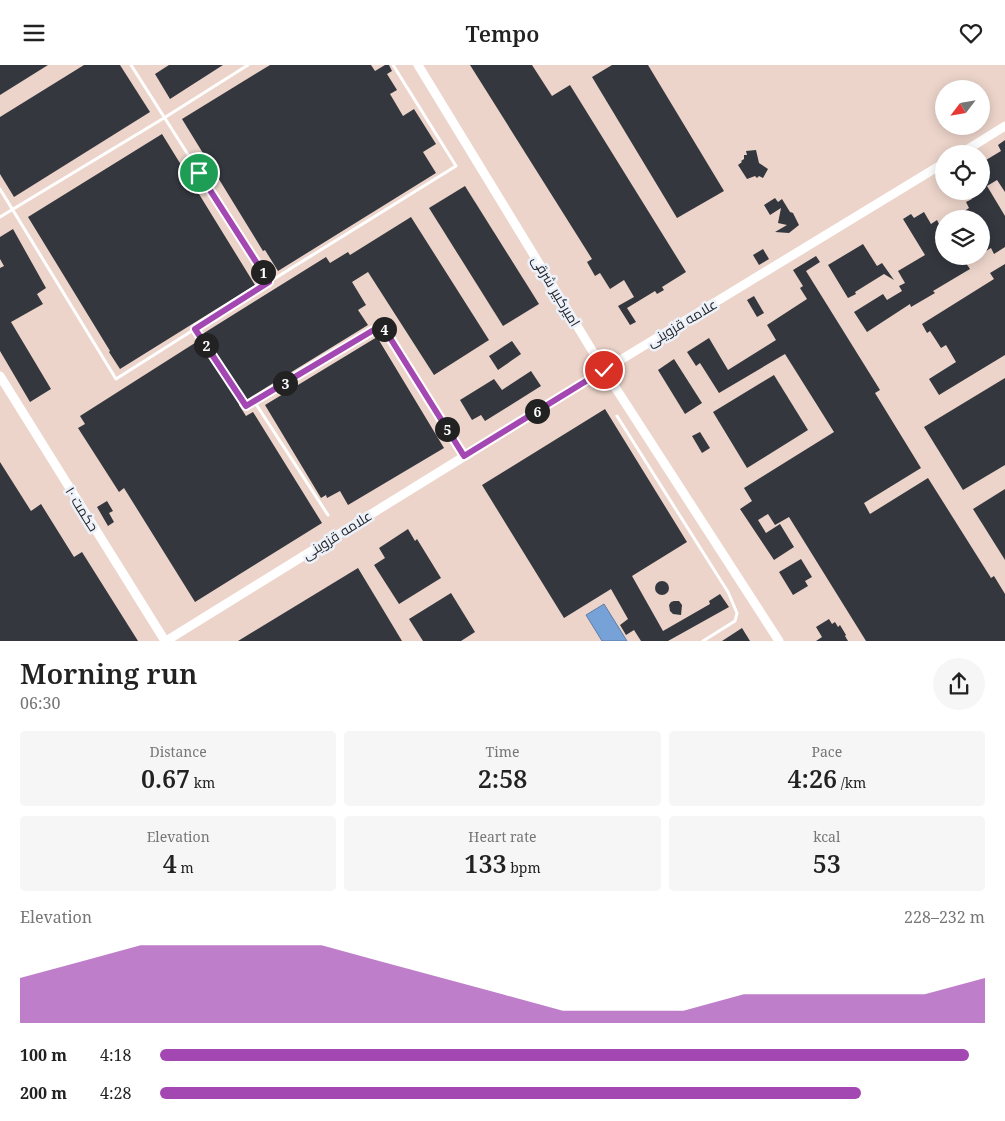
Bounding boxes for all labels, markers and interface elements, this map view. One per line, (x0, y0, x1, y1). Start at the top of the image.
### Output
text: Tempo (466, 18, 539, 48)
icon: menu (20, 19, 48, 47)
icon: heart (957, 19, 985, 47)
north arrow (935, 80, 990, 135)
map controls (935, 80, 990, 265)
button: locate (935, 145, 990, 200)
pin (178, 152, 220, 194)
icon: arrive (185, 159, 213, 187)
button: layers (935, 210, 990, 265)
street label: امیرکبیر شرقی (528, 252, 585, 330)
pin: 1 (250, 259, 276, 285)
text: 1 (260, 263, 267, 282)
street label: علامه قزوینی (643, 294, 720, 351)
pin: 4 (372, 317, 396, 341)
text: 4 (381, 320, 388, 339)
pin: 2 (194, 333, 218, 357)
text: 2 (203, 336, 210, 355)
pin (583, 349, 625, 391)
icon: check (590, 356, 618, 384)
pin: 3 (272, 371, 298, 395)
text: 3 (282, 374, 289, 393)
pin: 6 (524, 399, 550, 423)
text: 6 (534, 402, 541, 421)
pin: 5 (434, 417, 460, 441)
text: 5 (444, 420, 451, 439)
street label: حکمت ۱۰ (61, 483, 104, 535)
street label: علامه قزوینی (298, 506, 375, 564)
text: Morning run (20, 654, 197, 692)
button: share (933, 658, 985, 710)
text: 06:30 (20, 692, 60, 714)
text: Distance (150, 742, 207, 761)
text: Time (486, 742, 519, 761)
text: Pace (811, 742, 842, 761)
text: 0.67 (141, 761, 190, 795)
text: 2:58 (478, 761, 527, 795)
text: 4:26 (787, 761, 837, 795)
text: km (190, 773, 215, 792)
text: /km (837, 773, 866, 792)
text: Elevation (147, 827, 210, 846)
text: Heart rate (468, 827, 537, 846)
text: kcal (813, 827, 840, 846)
text: 4 (163, 846, 177, 880)
text: 133 (464, 846, 507, 880)
text: 53 (813, 846, 841, 880)
text: m (177, 858, 194, 877)
text: bpm (507, 858, 541, 877)
text: Elevation (20, 906, 92, 928)
text: 228–232 m (904, 906, 985, 928)
text: 100 m (20, 1044, 67, 1066)
text: 4:18 (100, 1044, 131, 1066)
text: 200 m (20, 1082, 67, 1104)
text: 4:28 (100, 1082, 131, 1104)

